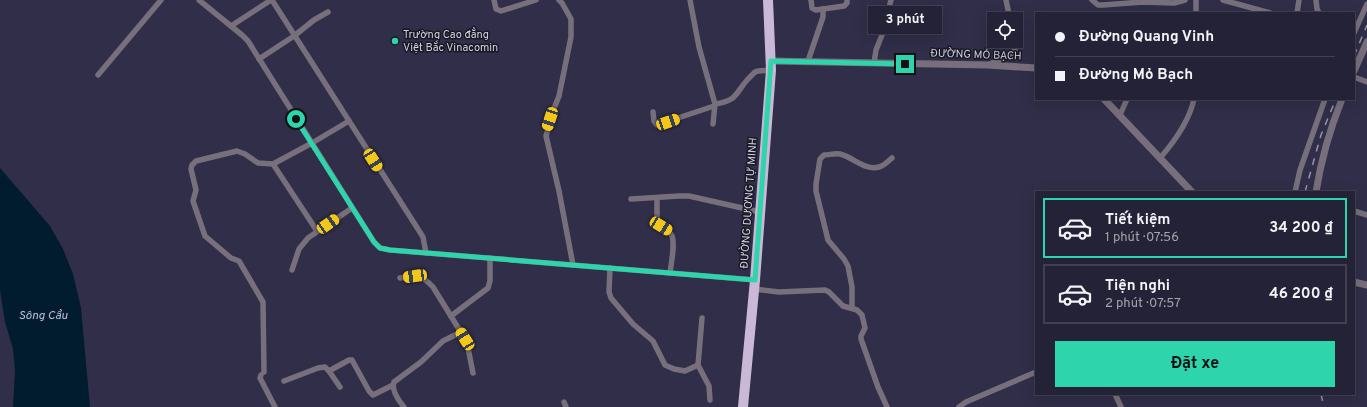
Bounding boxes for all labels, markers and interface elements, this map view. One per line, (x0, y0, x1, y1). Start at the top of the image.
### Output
callout: 3 phút (868, 6, 942, 34)
text: 3 phút (885, 12, 925, 28)
map controls (987, 12, 1023, 48)
button: locate (987, 12, 1023, 48)
place label: Trường Cao đẳng Việt Bắc Vinacomin (403, 27, 498, 55)
text: Đường Quang Vinh (1079, 28, 1214, 47)
marker: Trường Cao đẳng Việt Bắc Vinacomin (390, 36, 400, 46)
street label: ĐƯỜNG MỎ BẠCH (930, 45, 1022, 64)
route end (896, 55, 914, 73)
text: Đường Mỏ Bạch (1079, 66, 1193, 85)
car (541, 106, 559, 132)
route start (287, 110, 305, 128)
car (655, 112, 681, 132)
street label: ĐƯỜNG DƯƠNG TỰ MINH (736, 137, 761, 269)
car (362, 147, 384, 173)
icon: car (1057, 210, 1093, 246)
text: Tiết kiệm (1105, 211, 1170, 230)
car (315, 212, 341, 236)
car (648, 215, 674, 237)
text: 34 200 ₫ (1269, 219, 1333, 238)
text: 1 phút · 07:56 (1105, 230, 1179, 246)
car (402, 268, 428, 284)
icon: car (1057, 276, 1093, 312)
text: Tiện nghi (1105, 277, 1170, 296)
text: 46 200 ₫ (1269, 285, 1333, 304)
text: 2 phút · 07:57 (1105, 296, 1181, 312)
water label: Sông Cầu (18, 308, 68, 324)
car (454, 326, 476, 352)
button: Đặt xe (1055, 341, 1335, 387)

